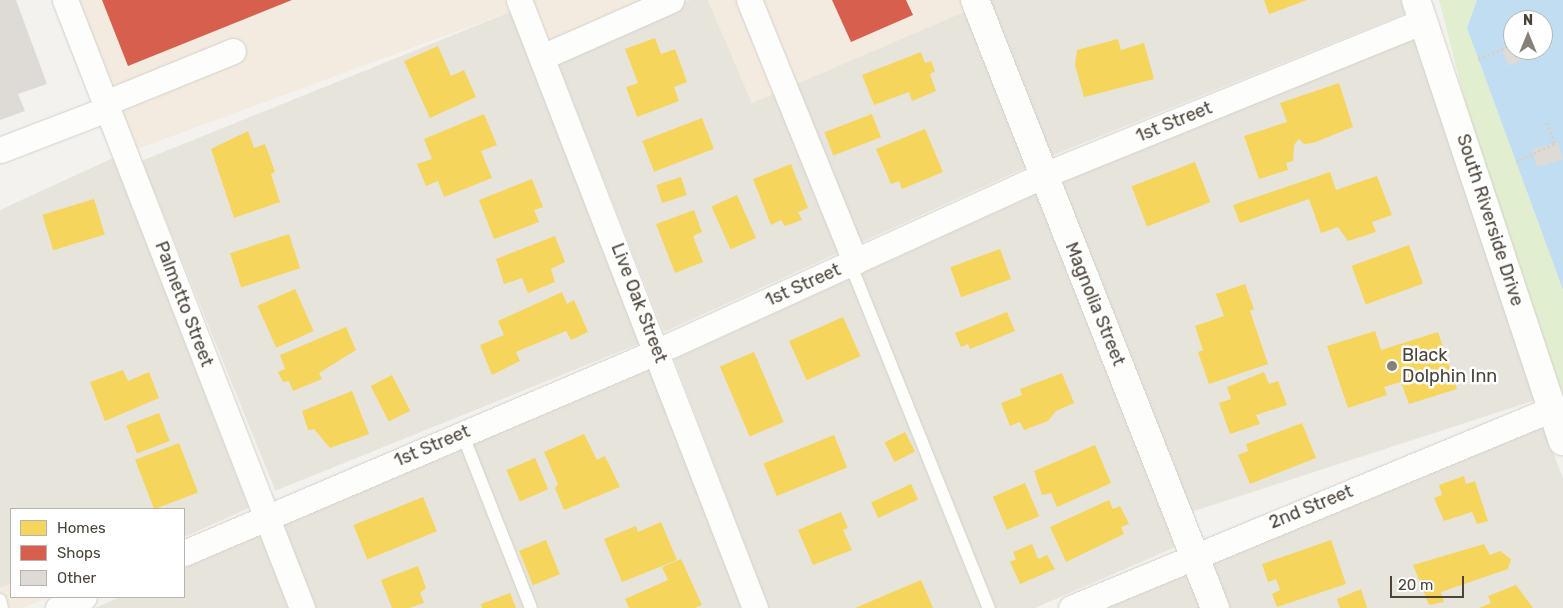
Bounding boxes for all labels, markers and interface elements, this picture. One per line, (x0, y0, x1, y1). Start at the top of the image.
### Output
north arrow (1503, 10, 1553, 60)
text: N (1523, 12, 1533, 29)
street label: 1st Street (1133, 97, 1215, 147)
street label: South Riverside Drive (1452, 131, 1528, 309)
street label: Palmetto Street (150, 238, 218, 370)
street label: Magnolia Street (1060, 239, 1130, 369)
street label: Live Oak Street (606, 240, 672, 366)
street label: 1st Street (762, 259, 844, 311)
place label: Black Dolphin Inn (1402, 345, 1497, 388)
marker: Black Dolphin Inn (1386, 360, 1398, 372)
street label: 1st Street (391, 420, 473, 472)
street label: 2nd Street (1266, 480, 1356, 534)
legend (10, 508, 185, 598)
text: Homes (57, 519, 106, 537)
text: Shops (57, 544, 101, 562)
scale bar (1393, 566, 1467, 598)
text: Other (57, 569, 96, 587)
text: 20 m (1398, 576, 1433, 594)

